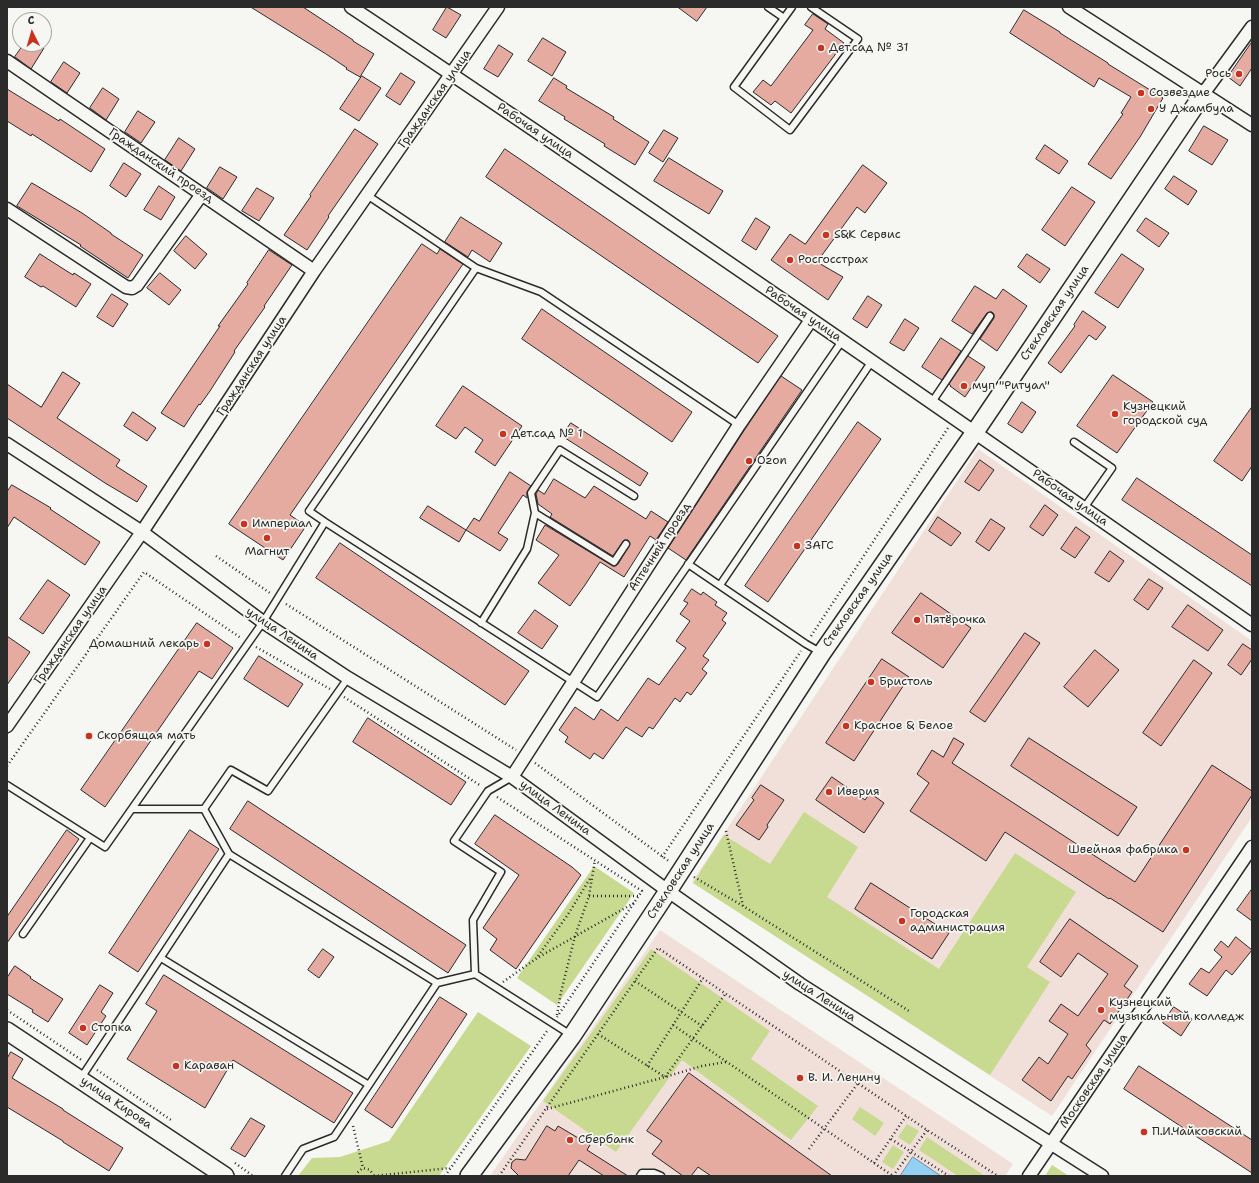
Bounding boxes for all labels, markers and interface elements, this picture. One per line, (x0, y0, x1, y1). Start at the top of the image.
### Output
north arrow (12, 12, 52, 52)
text: С (27, 13, 35, 28)
place label: Дет.сад № 31 (829, 41, 908, 55)
marker: Дет.сад № 31 (816, 43, 826, 53)
street label: Гражданская улица (396, 47, 474, 151)
place label: Рось (1205, 67, 1231, 81)
marker: Рось (1234, 69, 1244, 79)
place label: Созвездие (1149, 86, 1210, 100)
marker: Созвездие (1136, 88, 1146, 98)
street label: Рабочая улица (494, 100, 576, 162)
place label: У Джамбула (1159, 102, 1234, 116)
marker: У Джамбула (1146, 104, 1156, 114)
street label: Гражданский проезд (106, 126, 216, 206)
place label: S&K Сервис (834, 228, 901, 242)
marker: S&K Сервис (821, 230, 831, 240)
place label: Росгосстрах (798, 253, 868, 267)
marker: Росгосстрах (785, 255, 795, 265)
street label: Стекловская улица (1018, 262, 1092, 364)
street label: Рабочая улица (762, 283, 844, 345)
street label: Гражданская улица (214, 313, 290, 419)
place label: муп "Ритуал" (972, 379, 1050, 393)
marker: муп "Ритуал" (959, 381, 969, 391)
place label: Кузнецкий городской суд (1123, 400, 1207, 428)
marker: Кузнецкий городской суд (1110, 409, 1120, 419)
place label: Дет.сад № 1 (511, 427, 583, 441)
marker: Дет.сад № 1 (498, 429, 508, 439)
place label: Ozon (757, 454, 787, 468)
marker: Ozon (744, 456, 754, 466)
street label: Рабочая улица (1029, 467, 1111, 529)
street label: Аптечный проезд (626, 500, 694, 594)
place label: Империал (252, 517, 312, 531)
marker: Империал (239, 519, 249, 529)
marker: Магнит (262, 533, 272, 543)
place label: ЗАГС (805, 539, 834, 553)
marker: ЗАГС (792, 541, 802, 551)
place label: Магнит (245, 545, 289, 559)
street label: Стекловская улица (820, 550, 896, 650)
street label: Гражданская улица (32, 583, 110, 687)
street label: улица Ленина (243, 604, 321, 664)
place label: Пятёрочка (925, 613, 986, 627)
marker: Пятёрочка (912, 615, 922, 625)
place label: Домашний лекарь (89, 637, 199, 651)
marker: Домашний лекарь (202, 639, 212, 649)
place label: Бристоль (879, 675, 933, 689)
marker: Бристоль (866, 677, 876, 687)
place label: Красное & Белое (854, 719, 953, 733)
marker: Красное & Белое (841, 721, 851, 731)
place label: Скорбящая мать (97, 729, 195, 743)
marker: Скорбящая мать (84, 731, 94, 741)
street label: улица Ленина (517, 777, 593, 839)
place label: Иверия (837, 785, 880, 799)
marker: Иверия (824, 787, 834, 797)
street label: Стекловская улица (644, 820, 718, 922)
place label: Швейная фабрика (1068, 843, 1178, 857)
marker: Швейная фабрика (1181, 845, 1191, 855)
place label: Городская администрация (910, 907, 1005, 935)
marker: Городская администрация (897, 916, 907, 926)
street label: улица Ленина (780, 967, 858, 1025)
place label: Кузнецкий музыкальный колледж (1109, 996, 1244, 1024)
marker: Кузнецкий музыкальный колледж (1096, 1005, 1106, 1015)
place label: Стопка (91, 1021, 131, 1035)
marker: Стопка (78, 1023, 88, 1033)
street label: Московская улица (1057, 1031, 1131, 1131)
place label: Караван (184, 1059, 234, 1073)
marker: Караван (171, 1061, 181, 1071)
place label: В. И. Ленину (808, 1071, 881, 1085)
marker: В. И. Ленину (795, 1073, 805, 1083)
street label: улица Кирова (77, 1074, 155, 1132)
place label: П.И.Чайковский (1152, 1125, 1242, 1139)
marker: П.И.Чайковский (1139, 1127, 1149, 1137)
place label: Сбербанк (578, 1133, 634, 1147)
marker: Сбербанк (565, 1135, 575, 1145)

